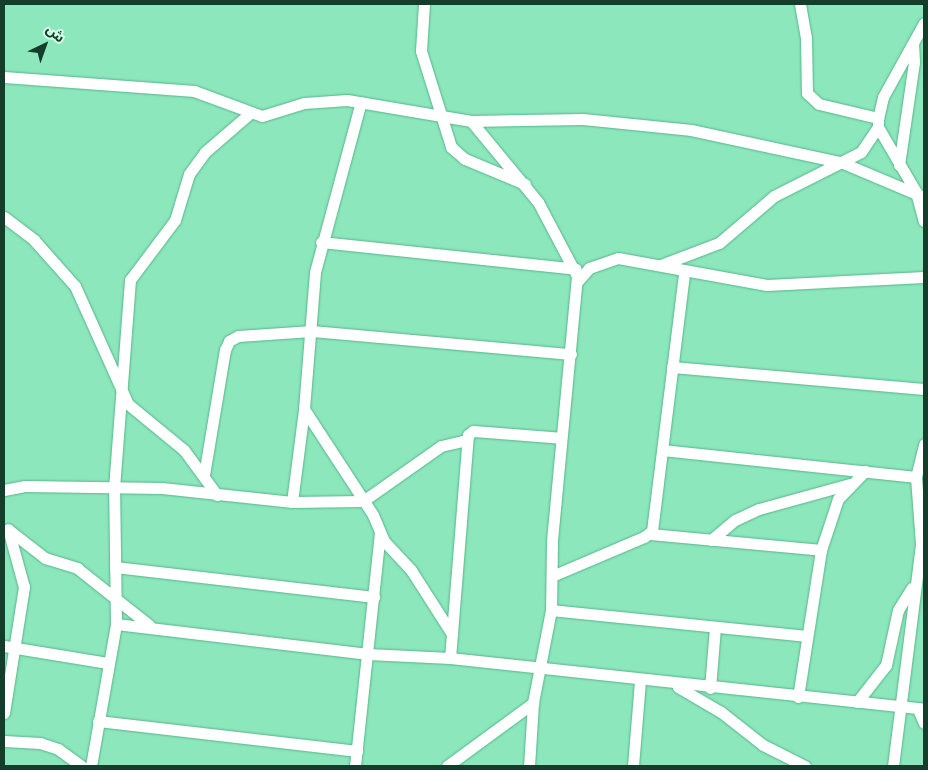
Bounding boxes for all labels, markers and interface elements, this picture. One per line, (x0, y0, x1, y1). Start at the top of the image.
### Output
north arrow (20, 20, 70, 70)
text: ش (42, 20, 69, 47)

